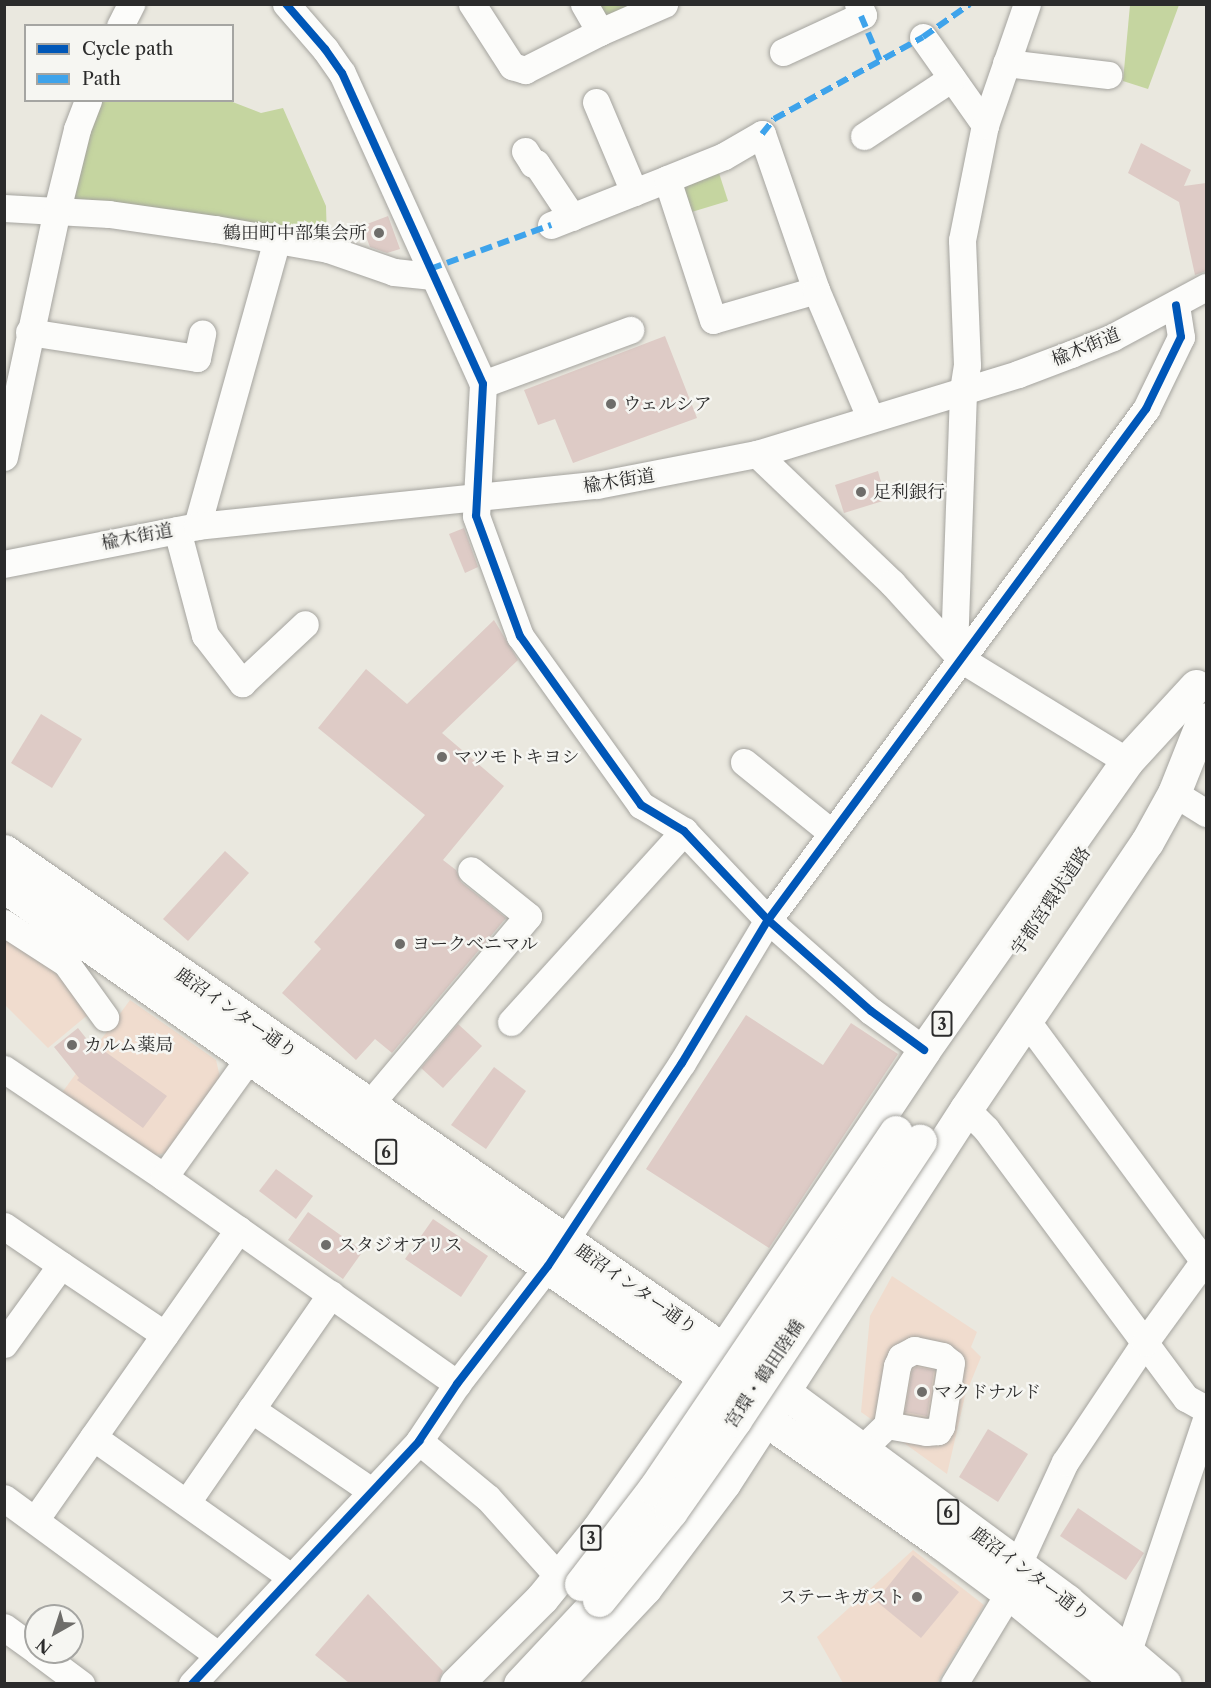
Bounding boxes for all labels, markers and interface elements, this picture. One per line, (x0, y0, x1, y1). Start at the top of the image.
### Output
legend (24, 24, 234, 102)
text: Cycle path (82, 38, 173, 60)
text: Path (82, 68, 121, 90)
place label: 鶴田町中部集会所 (223, 222, 367, 244)
marker: 鶴田町中部集会所 (372, 226, 386, 240)
street label: 楡木街道 (1049, 324, 1123, 370)
place label: ウェルシア (623, 393, 713, 415)
marker: ウェルシア (604, 397, 618, 411)
street label: 楡木街道 (582, 465, 656, 497)
place label: 足利銀行 (873, 481, 945, 503)
marker: 足利銀行 (854, 485, 868, 499)
street label: 楡木街道 (100, 520, 174, 554)
place label: マツモトキヨシ (454, 746, 580, 768)
marker: マツモトキヨシ (435, 750, 449, 764)
street label: 宇都宮環状道路 (1007, 843, 1095, 959)
place label: ヨークベニマル (412, 933, 538, 955)
marker: ヨークベニマル (393, 937, 407, 951)
street label: 鹿沼インター通り (171, 963, 301, 1063)
road number: 3 (930, 1011, 954, 1037)
place label: カルム薬局 (84, 1034, 174, 1056)
marker: カルム薬局 (65, 1038, 79, 1052)
road number: 6 (374, 1139, 398, 1165)
place label: スタジオアリス (338, 1234, 464, 1256)
marker: スタジオアリス (319, 1238, 333, 1252)
street label: 鹿沼インター通り (571, 1239, 701, 1339)
street label: 宮環・鶴田陸橋 (721, 1316, 809, 1432)
place label: マクドナルド (934, 1381, 1042, 1403)
marker: マクドナルド (915, 1385, 929, 1399)
road number: 6 (936, 1499, 960, 1525)
street label: 鹿沼インター通り (966, 1522, 1094, 1626)
road number: 3 (579, 1525, 603, 1551)
place label: ステーキガスト (779, 1586, 905, 1608)
marker: ステーキガスト (910, 1590, 924, 1604)
north arrow (24, 1604, 84, 1664)
text: N (32, 1634, 56, 1659)

